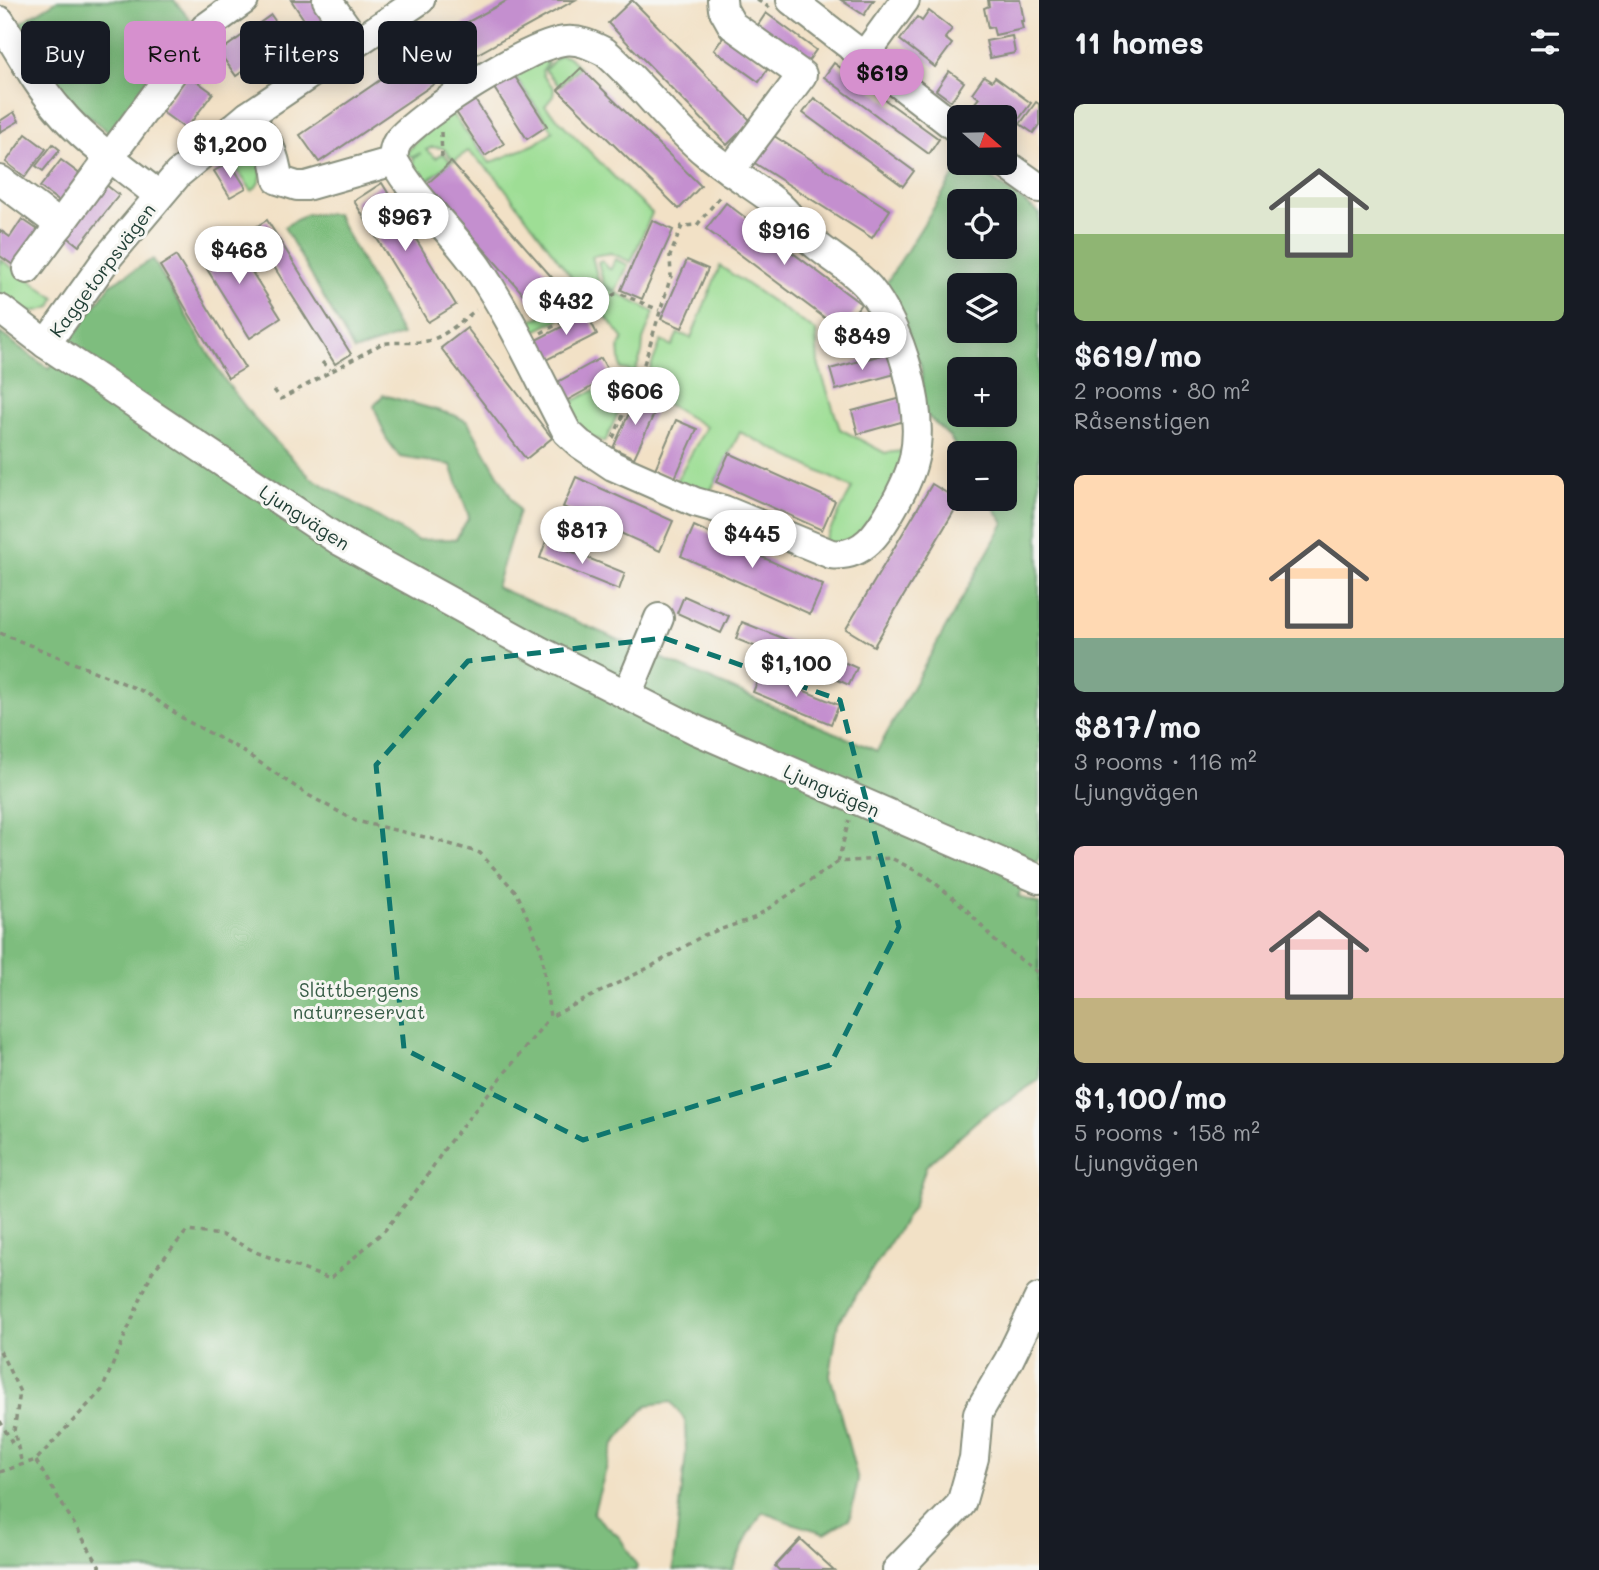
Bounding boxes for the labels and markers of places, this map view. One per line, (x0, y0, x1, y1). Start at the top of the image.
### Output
pin: $619 (841, 50, 923, 109)
pin: $1,200 (173, 120, 287, 180)
pin: $967 (364, 194, 446, 253)
pin: $916 (743, 208, 825, 267)
pin: $468 (198, 226, 280, 286)
pin: $432 (525, 278, 607, 337)
pin: $849 (821, 312, 903, 372)
pin: $606 (594, 368, 676, 427)
pin: $817 (541, 506, 623, 566)
pin: $445 (711, 510, 793, 570)
pin: $1,100 (739, 640, 853, 699)

